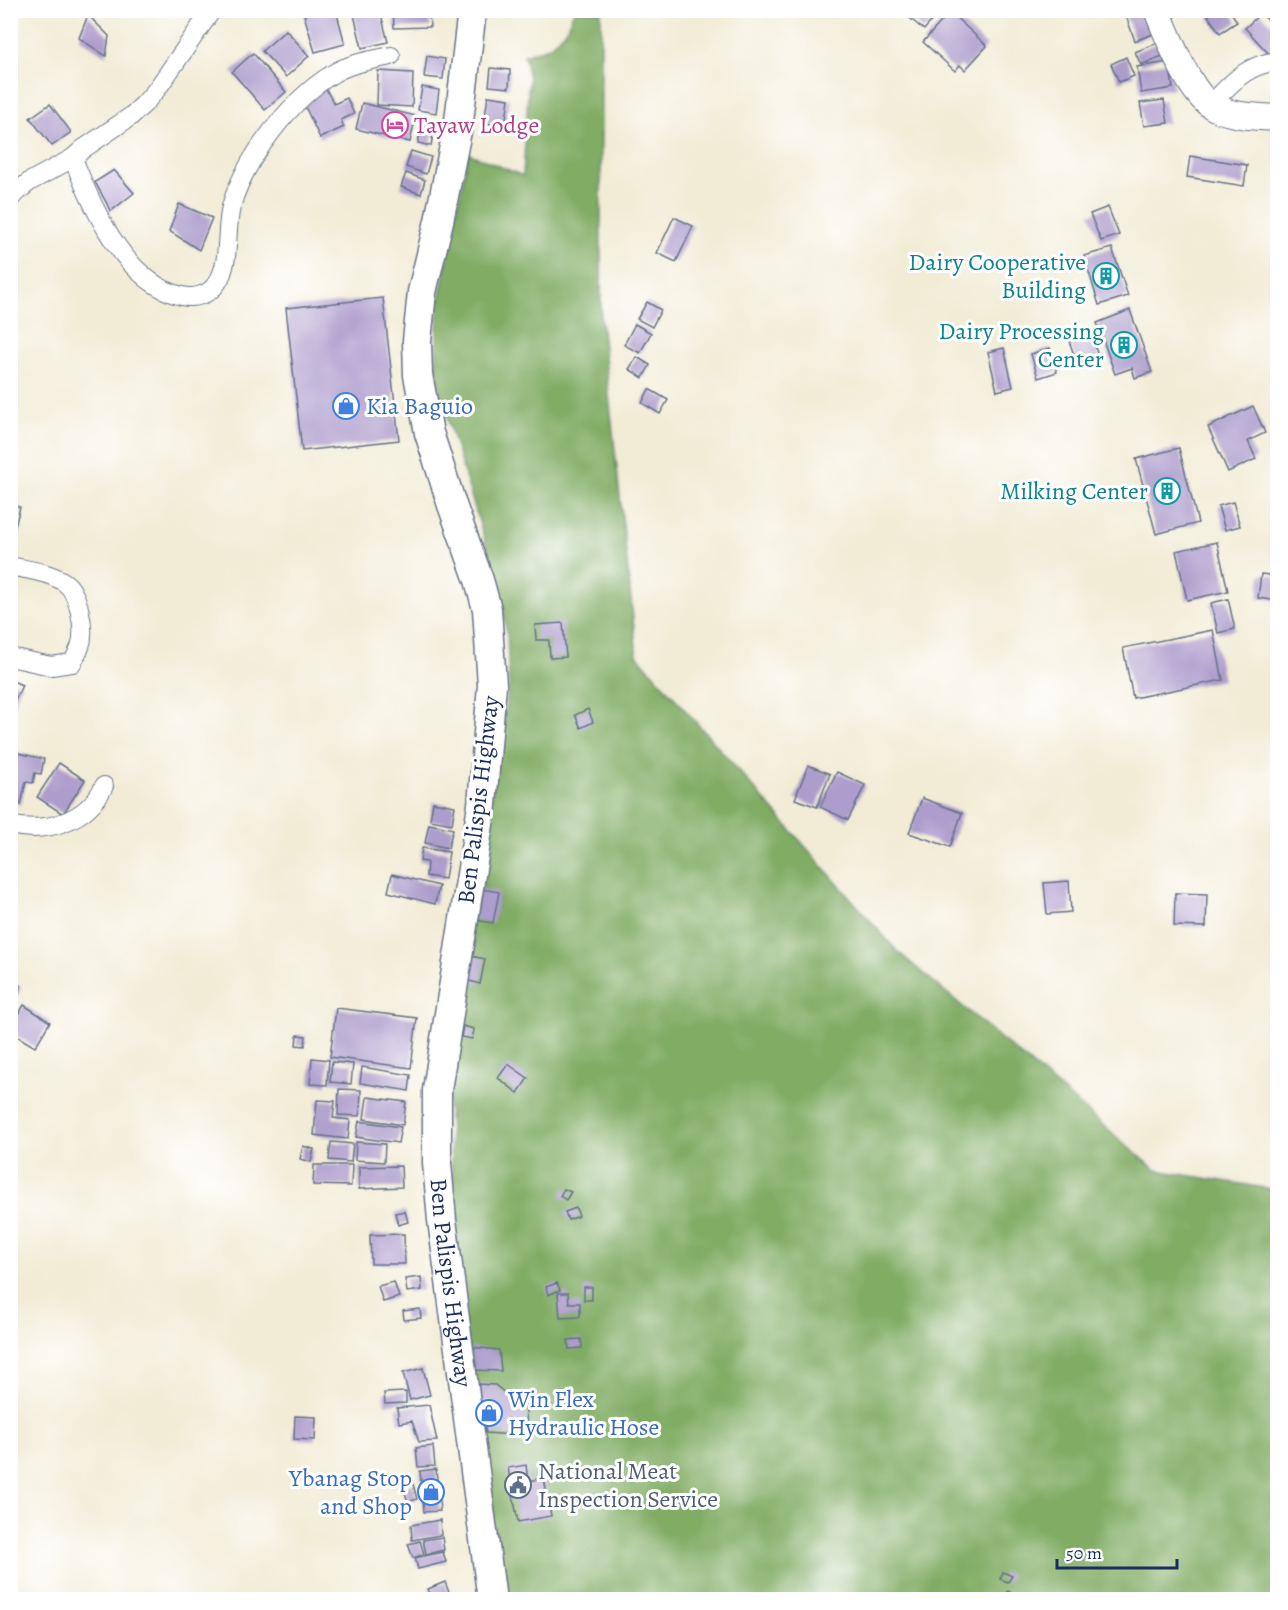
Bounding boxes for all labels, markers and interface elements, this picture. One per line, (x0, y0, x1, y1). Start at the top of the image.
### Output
place label: Tayaw Lodge (414, 109, 539, 141)
hotel icon: Tayaw Lodge (380, 110, 410, 140)
place label: Dairy Cooperative Building (908, 246, 1086, 306)
building icon: Dairy Cooperative Building (1091, 261, 1121, 291)
place label: Dairy Processing Center (938, 315, 1104, 375)
building icon: Dairy Processing Center (1109, 330, 1139, 360)
place label: Kia Baguio (366, 390, 473, 422)
shop icon: Kia Baguio (331, 391, 361, 421)
place label: Milking Center (1000, 475, 1148, 507)
building icon: Milking Center (1152, 476, 1182, 506)
street label: Ben Palispis Highway (449, 694, 507, 906)
street label: Ben Palispis Highway (422, 1177, 480, 1389)
place label: Win Flex Hydraulic Hose (507, 1383, 659, 1443)
shop icon: Win Flex Hydraulic Hose (474, 1398, 504, 1428)
place label: National Meat Inspection Service (538, 1455, 718, 1515)
place label: Ybanag Stop and Shop (288, 1462, 412, 1522)
public building icon: National Meat Inspection Service (503, 1470, 533, 1500)
shop icon: Ybanag Stop and Shop (416, 1477, 446, 1507)
scale bar (1057, 1532, 1177, 1570)
text: 50 m (1066, 1541, 1102, 1565)

